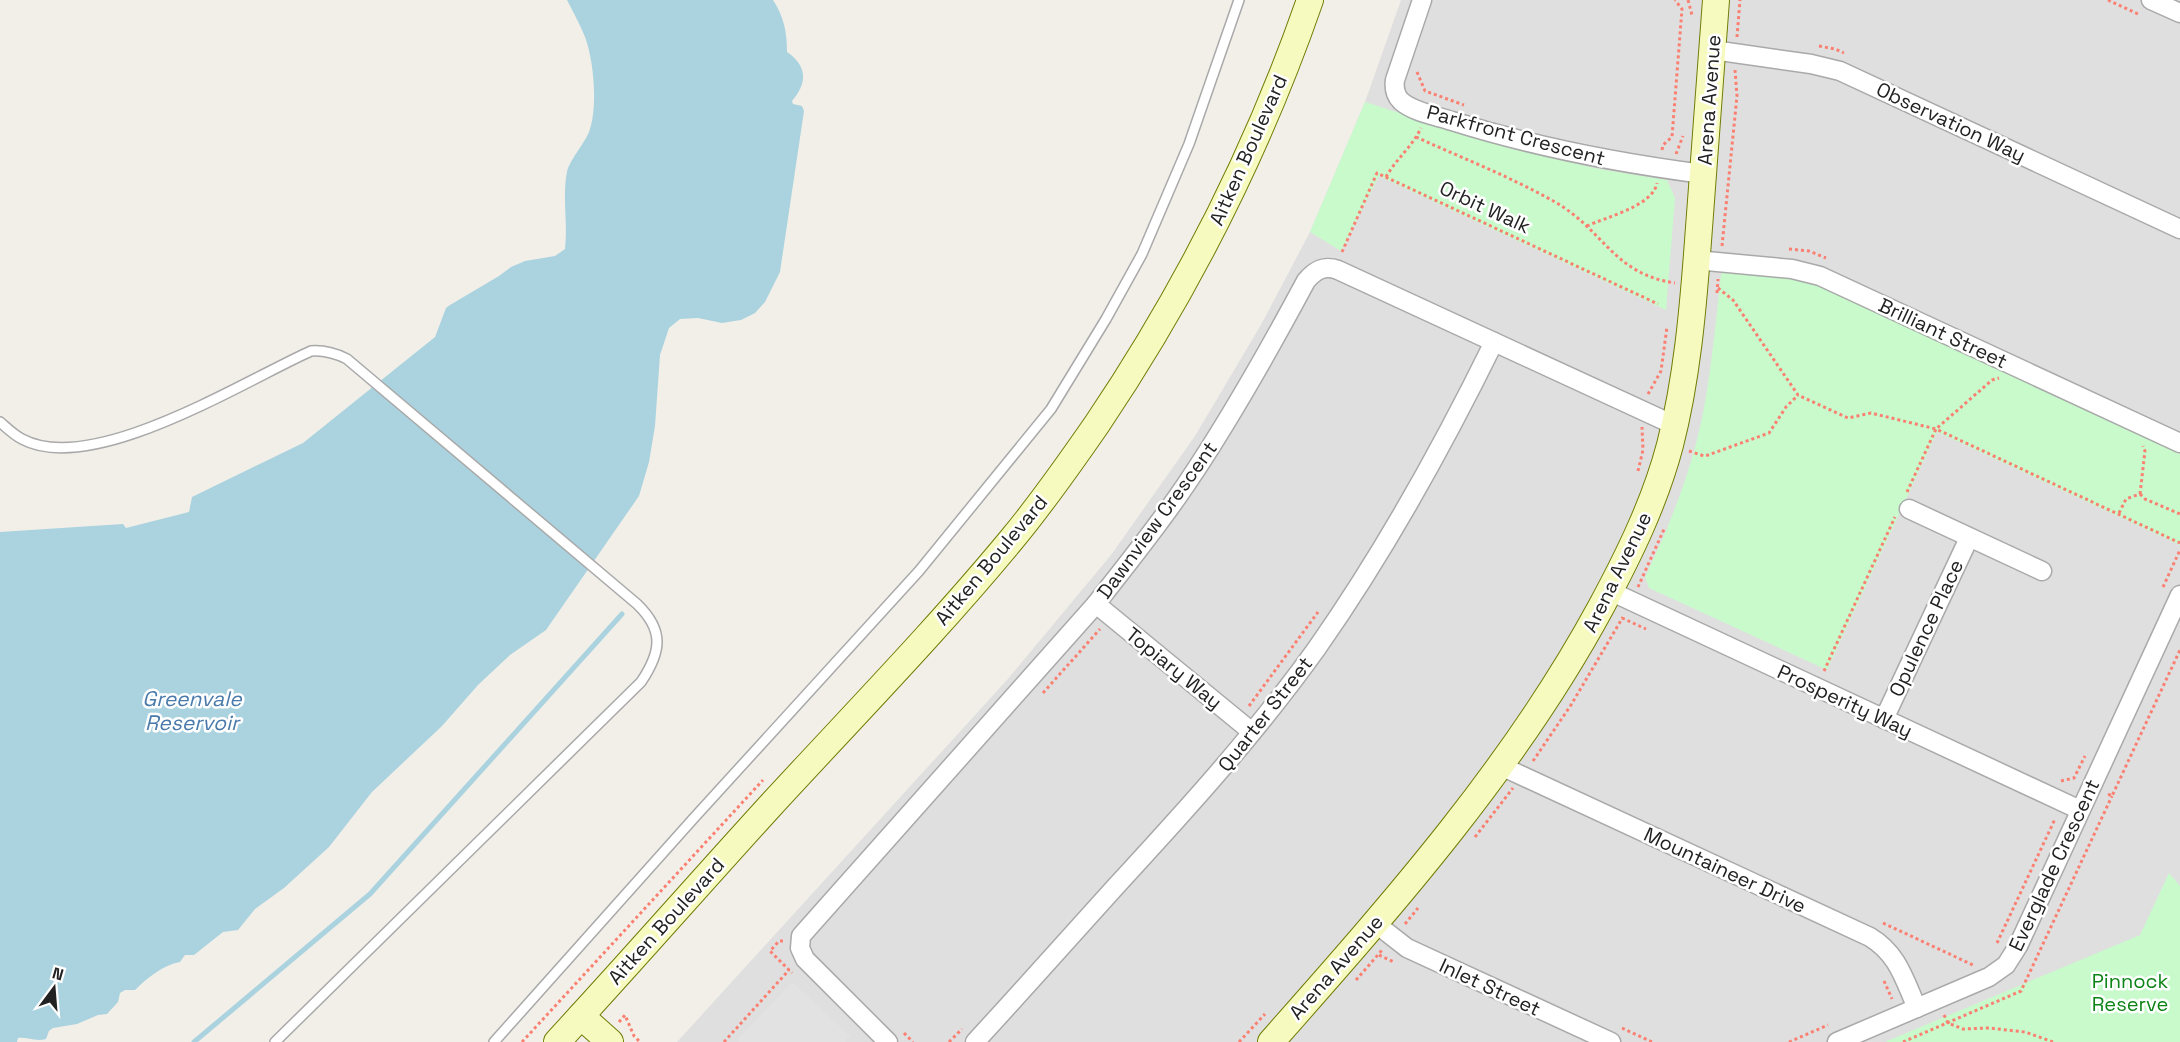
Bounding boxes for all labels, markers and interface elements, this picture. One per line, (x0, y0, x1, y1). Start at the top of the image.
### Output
street label: Arena Avenue (1691, 34, 1727, 166)
street label: Aitken Boulevard (1203, 71, 1293, 229)
street label: Observation Way (1872, 76, 2030, 168)
street label: Parkfront Crescent (1424, 99, 1608, 171)
street label: Orbit Walk (1435, 175, 1535, 239)
street label: Brilliant Street (1874, 292, 2012, 374)
street label: Dawnview Crescent (1091, 436, 1223, 604)
street label: Aitken Boulevard (929, 489, 1053, 631)
street label: Arena Avenue (1577, 507, 1657, 637)
street label: Opulence Place (1883, 555, 1969, 701)
street label: Topiary Way (1120, 621, 1228, 715)
street label: Quarter Street (1212, 651, 1318, 777)
street label: Prosperity Way (1773, 658, 1917, 744)
water label: Greenvale Reservoir (142, 685, 243, 736)
street label: Everglade Crescent (2003, 775, 2105, 955)
street label: Mountaineer Drive (1640, 821, 1810, 919)
street label: Aitken Boulevard (602, 852, 730, 990)
street label: Arena Avenue (1283, 909, 1389, 1025)
street label: Inlet Street (1435, 952, 1545, 1022)
north arrow (24, 958, 84, 1018)
text: N (50, 962, 66, 986)
park label: Pinnock Reserve (2092, 968, 2168, 1017)

